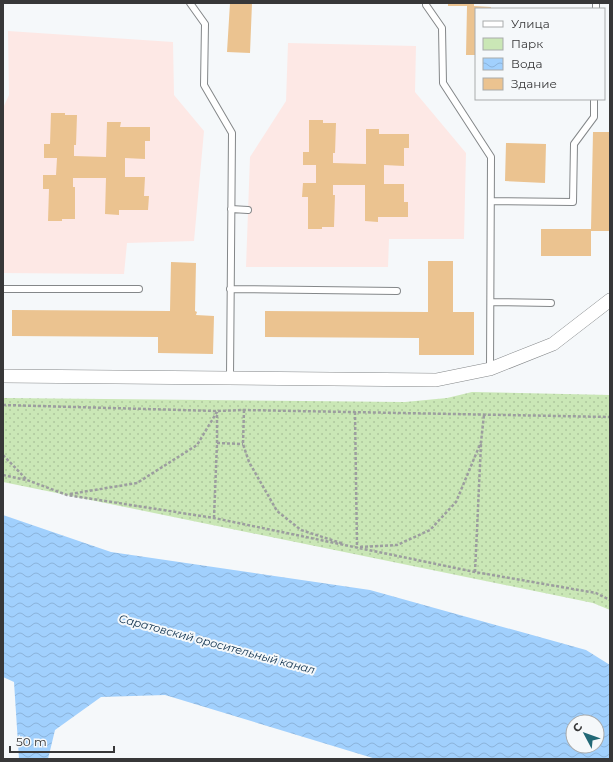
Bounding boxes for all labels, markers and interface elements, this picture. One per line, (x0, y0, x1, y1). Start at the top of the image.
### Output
legend (475, 8, 605, 100)
text: Улица (511, 16, 550, 31)
text: Парк (511, 36, 543, 51)
text: Вода (511, 56, 542, 71)
text: Здание (511, 76, 557, 91)
water label: Саратовский оросительный канал (117, 611, 317, 677)
north arrow (565, 714, 605, 754)
text: С (570, 720, 585, 735)
scale bar (10, 728, 114, 754)
text: 50 m (16, 734, 47, 749)

